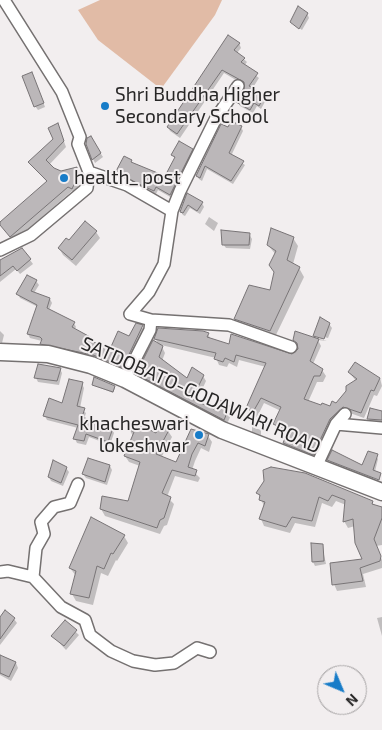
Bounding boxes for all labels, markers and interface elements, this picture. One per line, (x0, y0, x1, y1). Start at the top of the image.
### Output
place label: Shri Buddha Higher Secondary School (115, 84, 280, 128)
marker: Shri Buddha Higher Secondary School (99, 100, 111, 112)
place label: health_ post (74, 167, 181, 189)
marker: health_ post (58, 172, 70, 184)
street label: SATDOBATO-GODAWARI ROAD (78, 332, 324, 458)
place label: khacheswari lokeshwar (79, 413, 189, 457)
marker: khacheswari lokeshwar (193, 429, 205, 441)
north arrow (317, 665, 367, 715)
text: N (343, 691, 362, 710)

